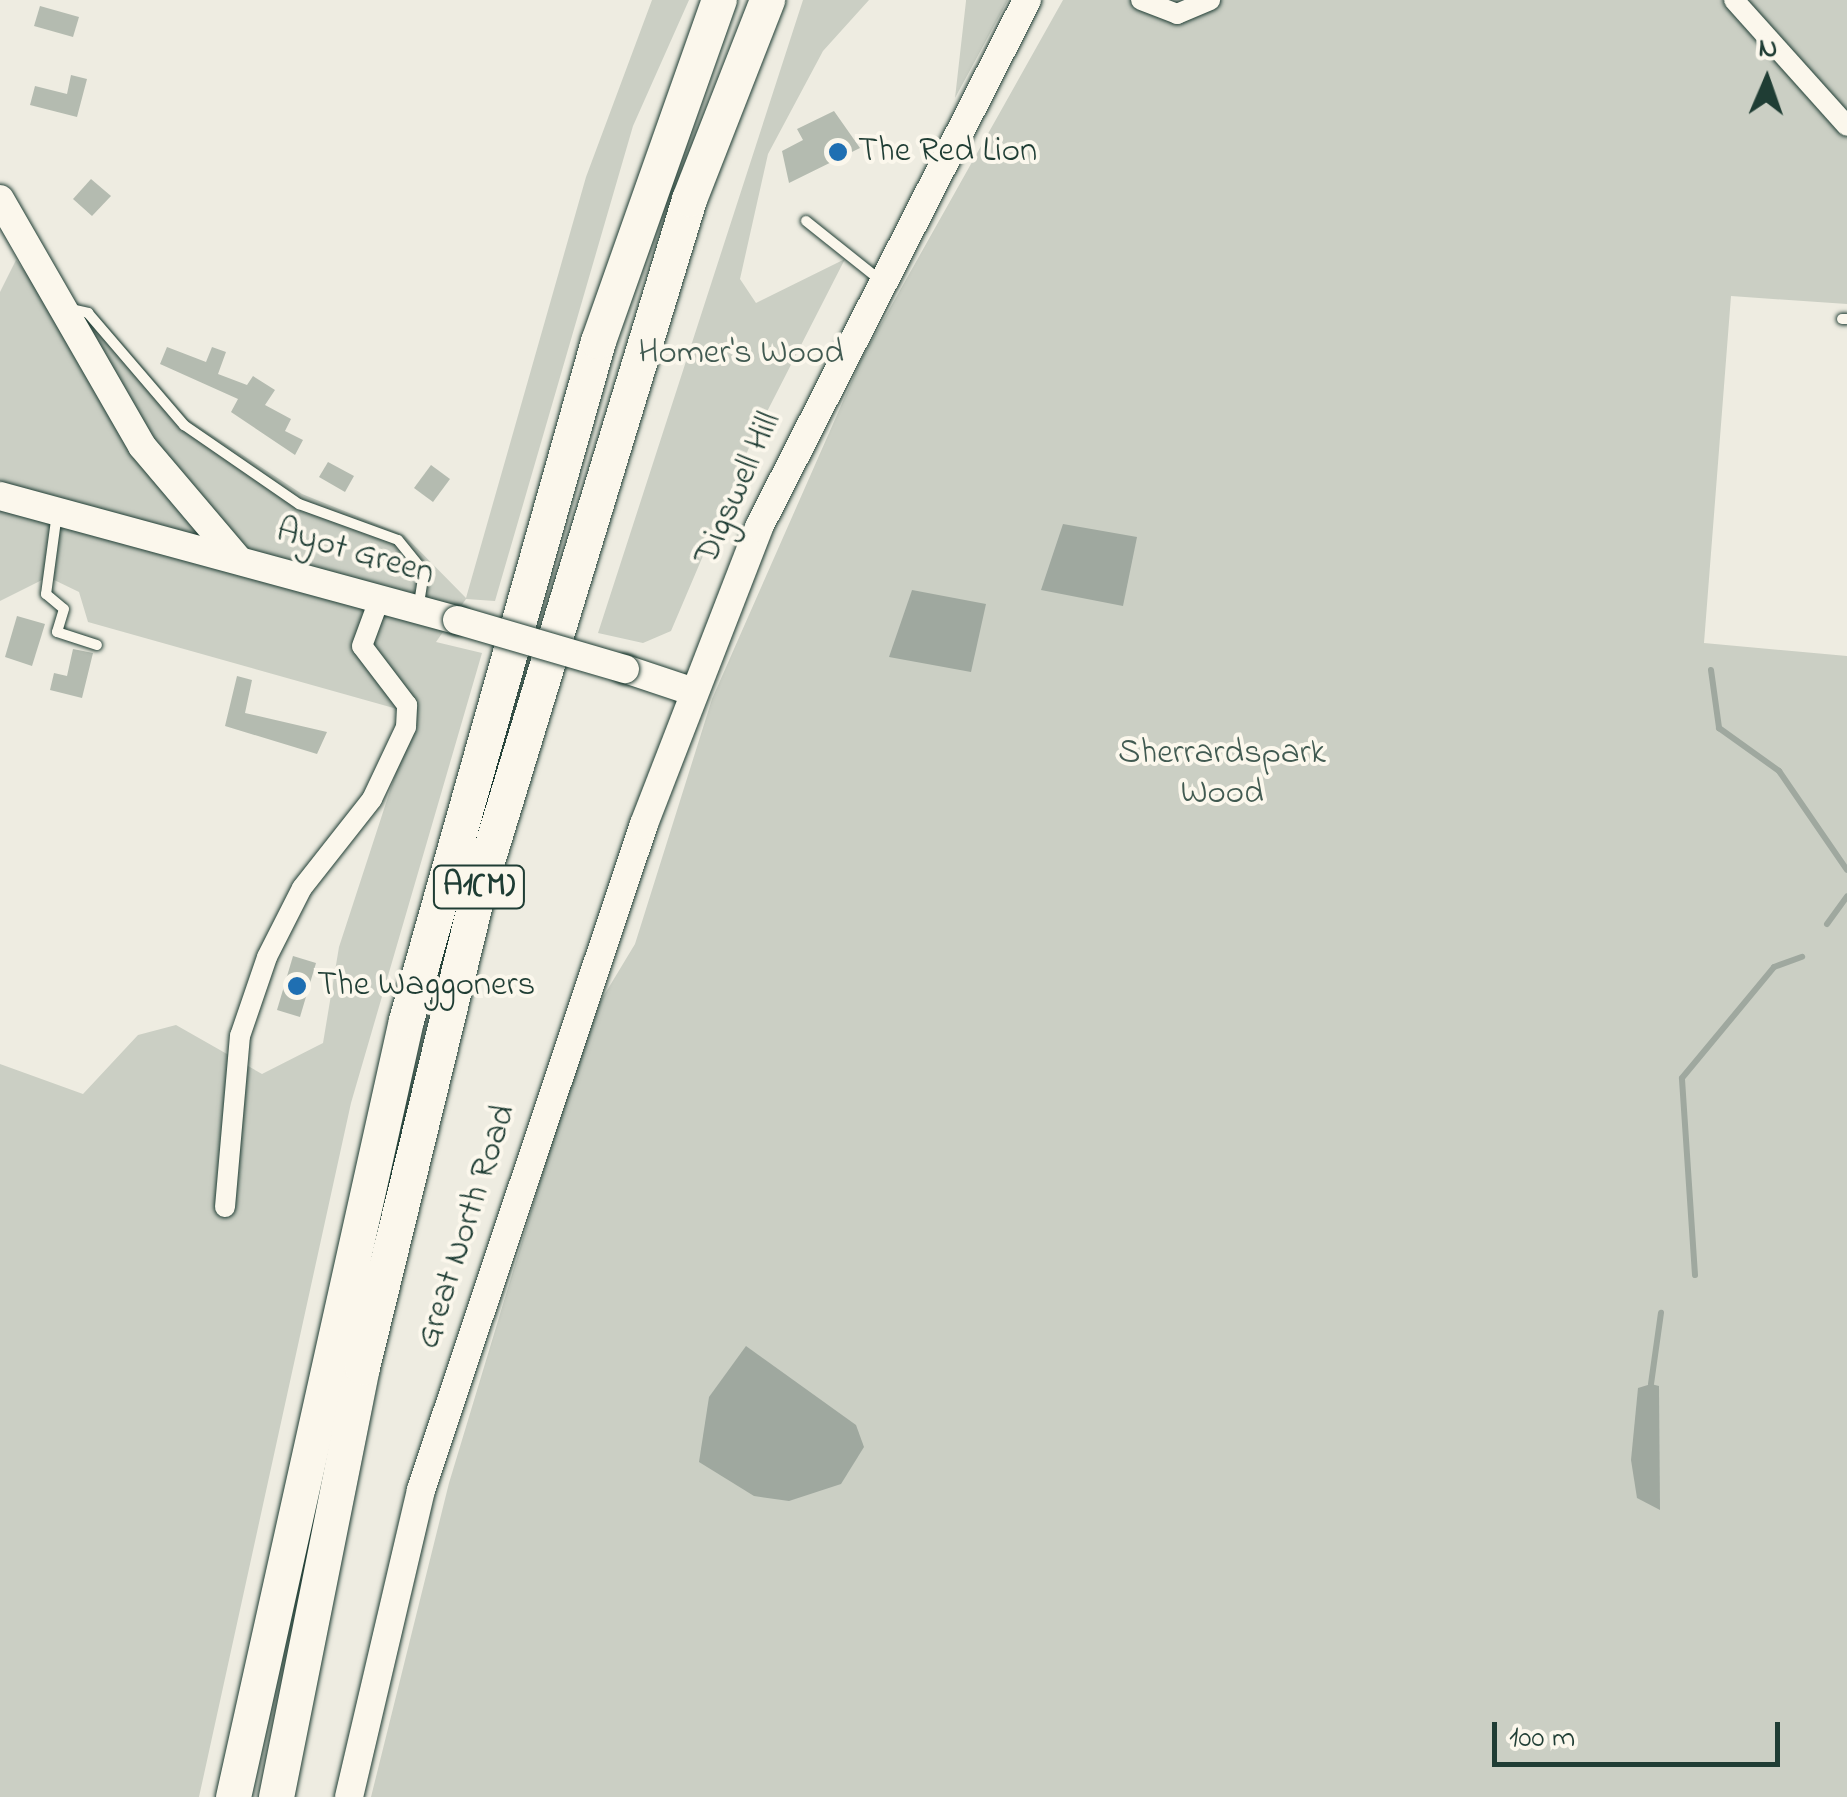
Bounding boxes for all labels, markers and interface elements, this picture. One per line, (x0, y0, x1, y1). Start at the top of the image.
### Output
text: N (1758, 29, 1778, 70)
north arrow (1717, 30, 1817, 130)
place label: The Red Lion (858, 131, 1037, 173)
marker: The Red Lion (827, 141, 849, 163)
park label: Homer's Wood (638, 333, 844, 375)
street label: Digswell Hill (687, 406, 791, 572)
street label: Ayot Green (271, 510, 439, 596)
park label: Sherrardspark Wood (1118, 733, 1326, 815)
road number: A1(M) (432, 860, 526, 914)
place label: The Waggoners (317, 965, 535, 1007)
marker: The Waggoners (286, 975, 308, 997)
street label: Great North Road (408, 1100, 526, 1354)
scale bar (1497, 1702, 1784, 1764)
text: 100 m (1509, 1717, 1575, 1761)

